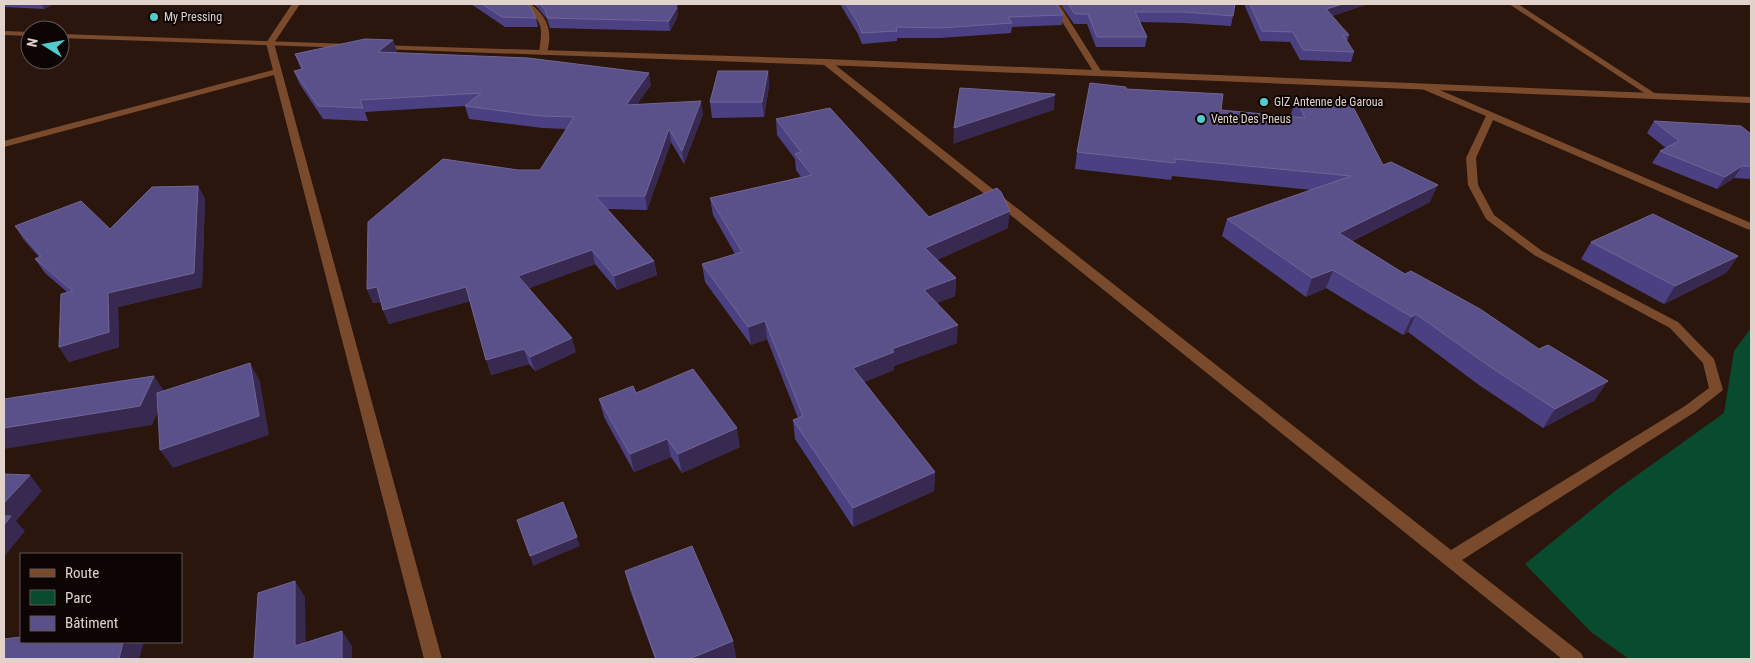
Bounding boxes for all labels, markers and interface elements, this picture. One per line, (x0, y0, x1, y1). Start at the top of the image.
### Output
place label: My Pressing (164, 10, 222, 24)
marker: My Pressing (148, 11, 160, 23)
north arrow (20, 20, 70, 70)
text: N (24, 37, 41, 48)
place label: GIZ Antenne de Garoua (1274, 95, 1384, 109)
marker: GIZ Antenne de Garoua (1258, 96, 1270, 108)
place label: Vente Des Pneus (1211, 112, 1291, 126)
marker: Vente Des Pneus (1195, 113, 1207, 125)
legend (20, 553, 182, 643)
text: Route (65, 564, 99, 582)
text: Parc (65, 589, 92, 607)
text: Bâtiment (65, 614, 118, 632)

